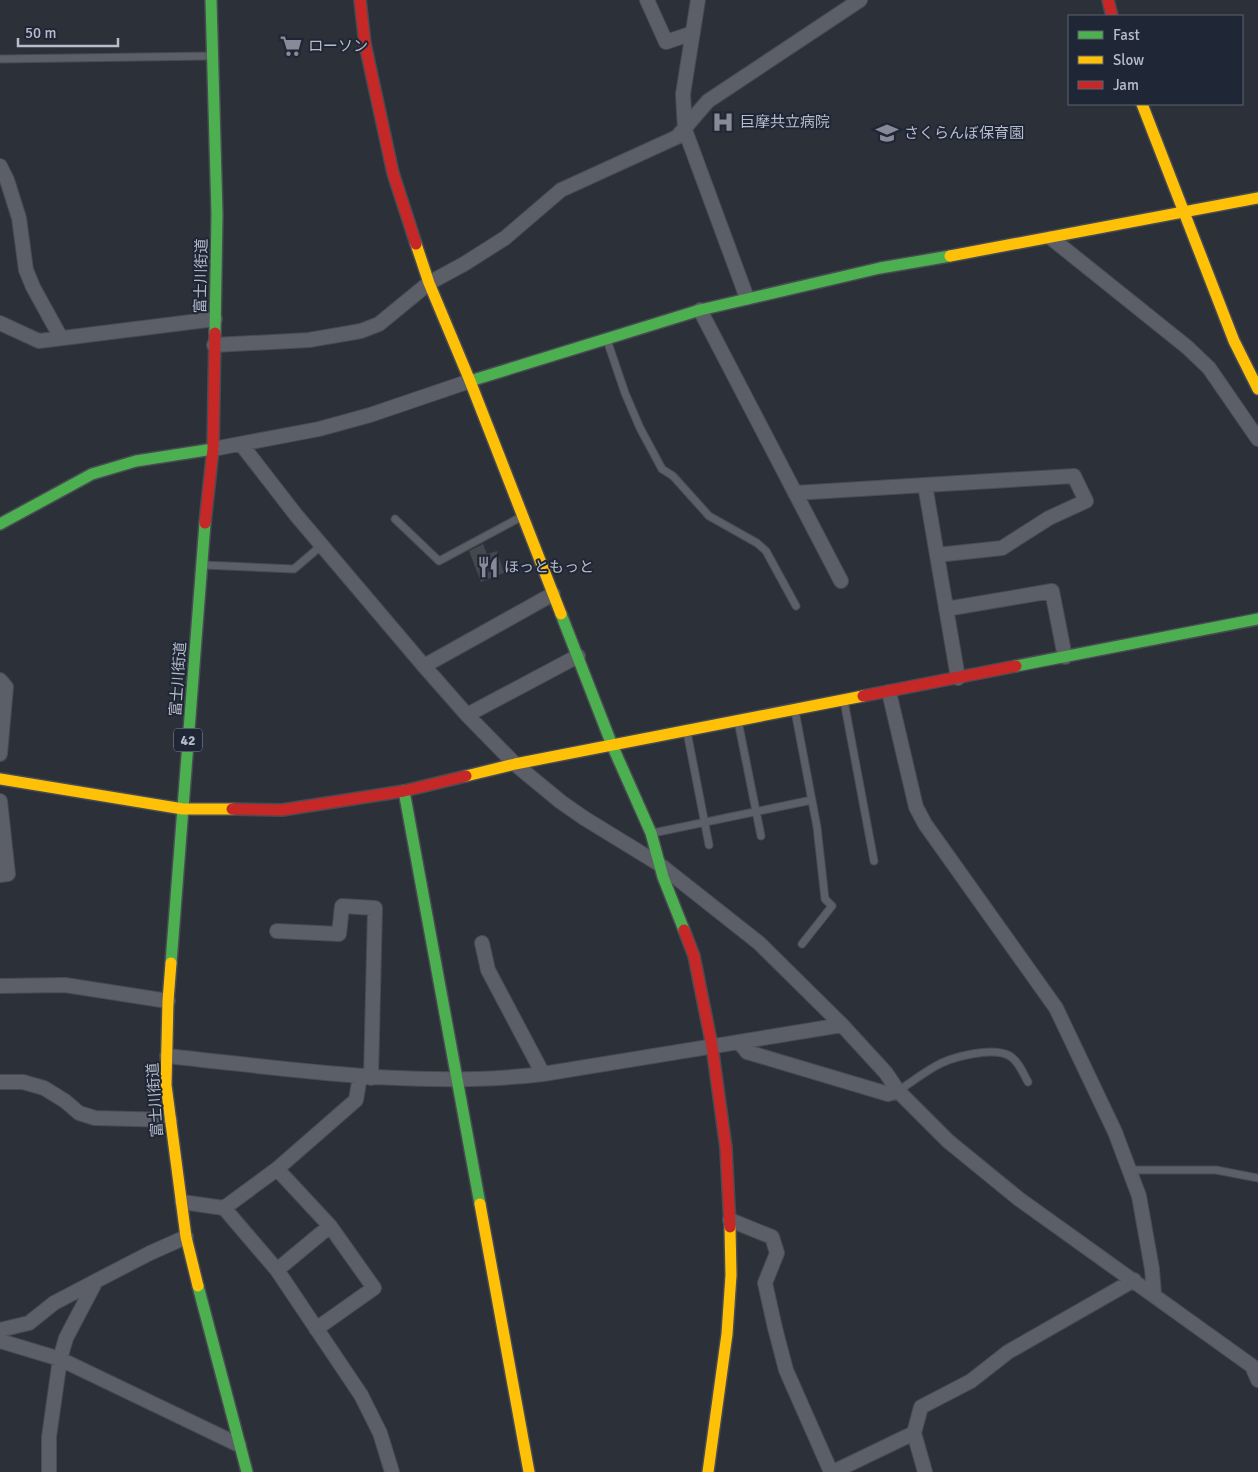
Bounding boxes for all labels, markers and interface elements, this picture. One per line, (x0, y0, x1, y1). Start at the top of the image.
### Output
scale bar (18, 15, 118, 47)
legend (1068, 15, 1243, 105)
text: 50 m (25, 24, 56, 42)
text: Fast (1113, 26, 1140, 44)
supermarket icon: ローソン (278, 33, 304, 59)
place label: ローソン (308, 37, 368, 55)
text: Slow (1113, 51, 1144, 69)
text: Jam (1113, 76, 1139, 94)
hospital icon: 巨摩共立病院 (710, 109, 736, 135)
place label: 巨摩共立病院 (740, 113, 830, 131)
school or university icon: さくらんぼ保育園 (874, 120, 900, 146)
place label: さくらんぼ保育園 (904, 124, 1024, 142)
street label: 富士川街道 (191, 238, 211, 314)
restaurant icon: ほっともっと (475, 554, 501, 580)
place label: ほっともっと (504, 558, 594, 576)
street label: 富士川街道 (166, 641, 190, 717)
road number: 42 (174, 728, 202, 752)
street label: 富士川街道 (143, 1062, 167, 1138)

